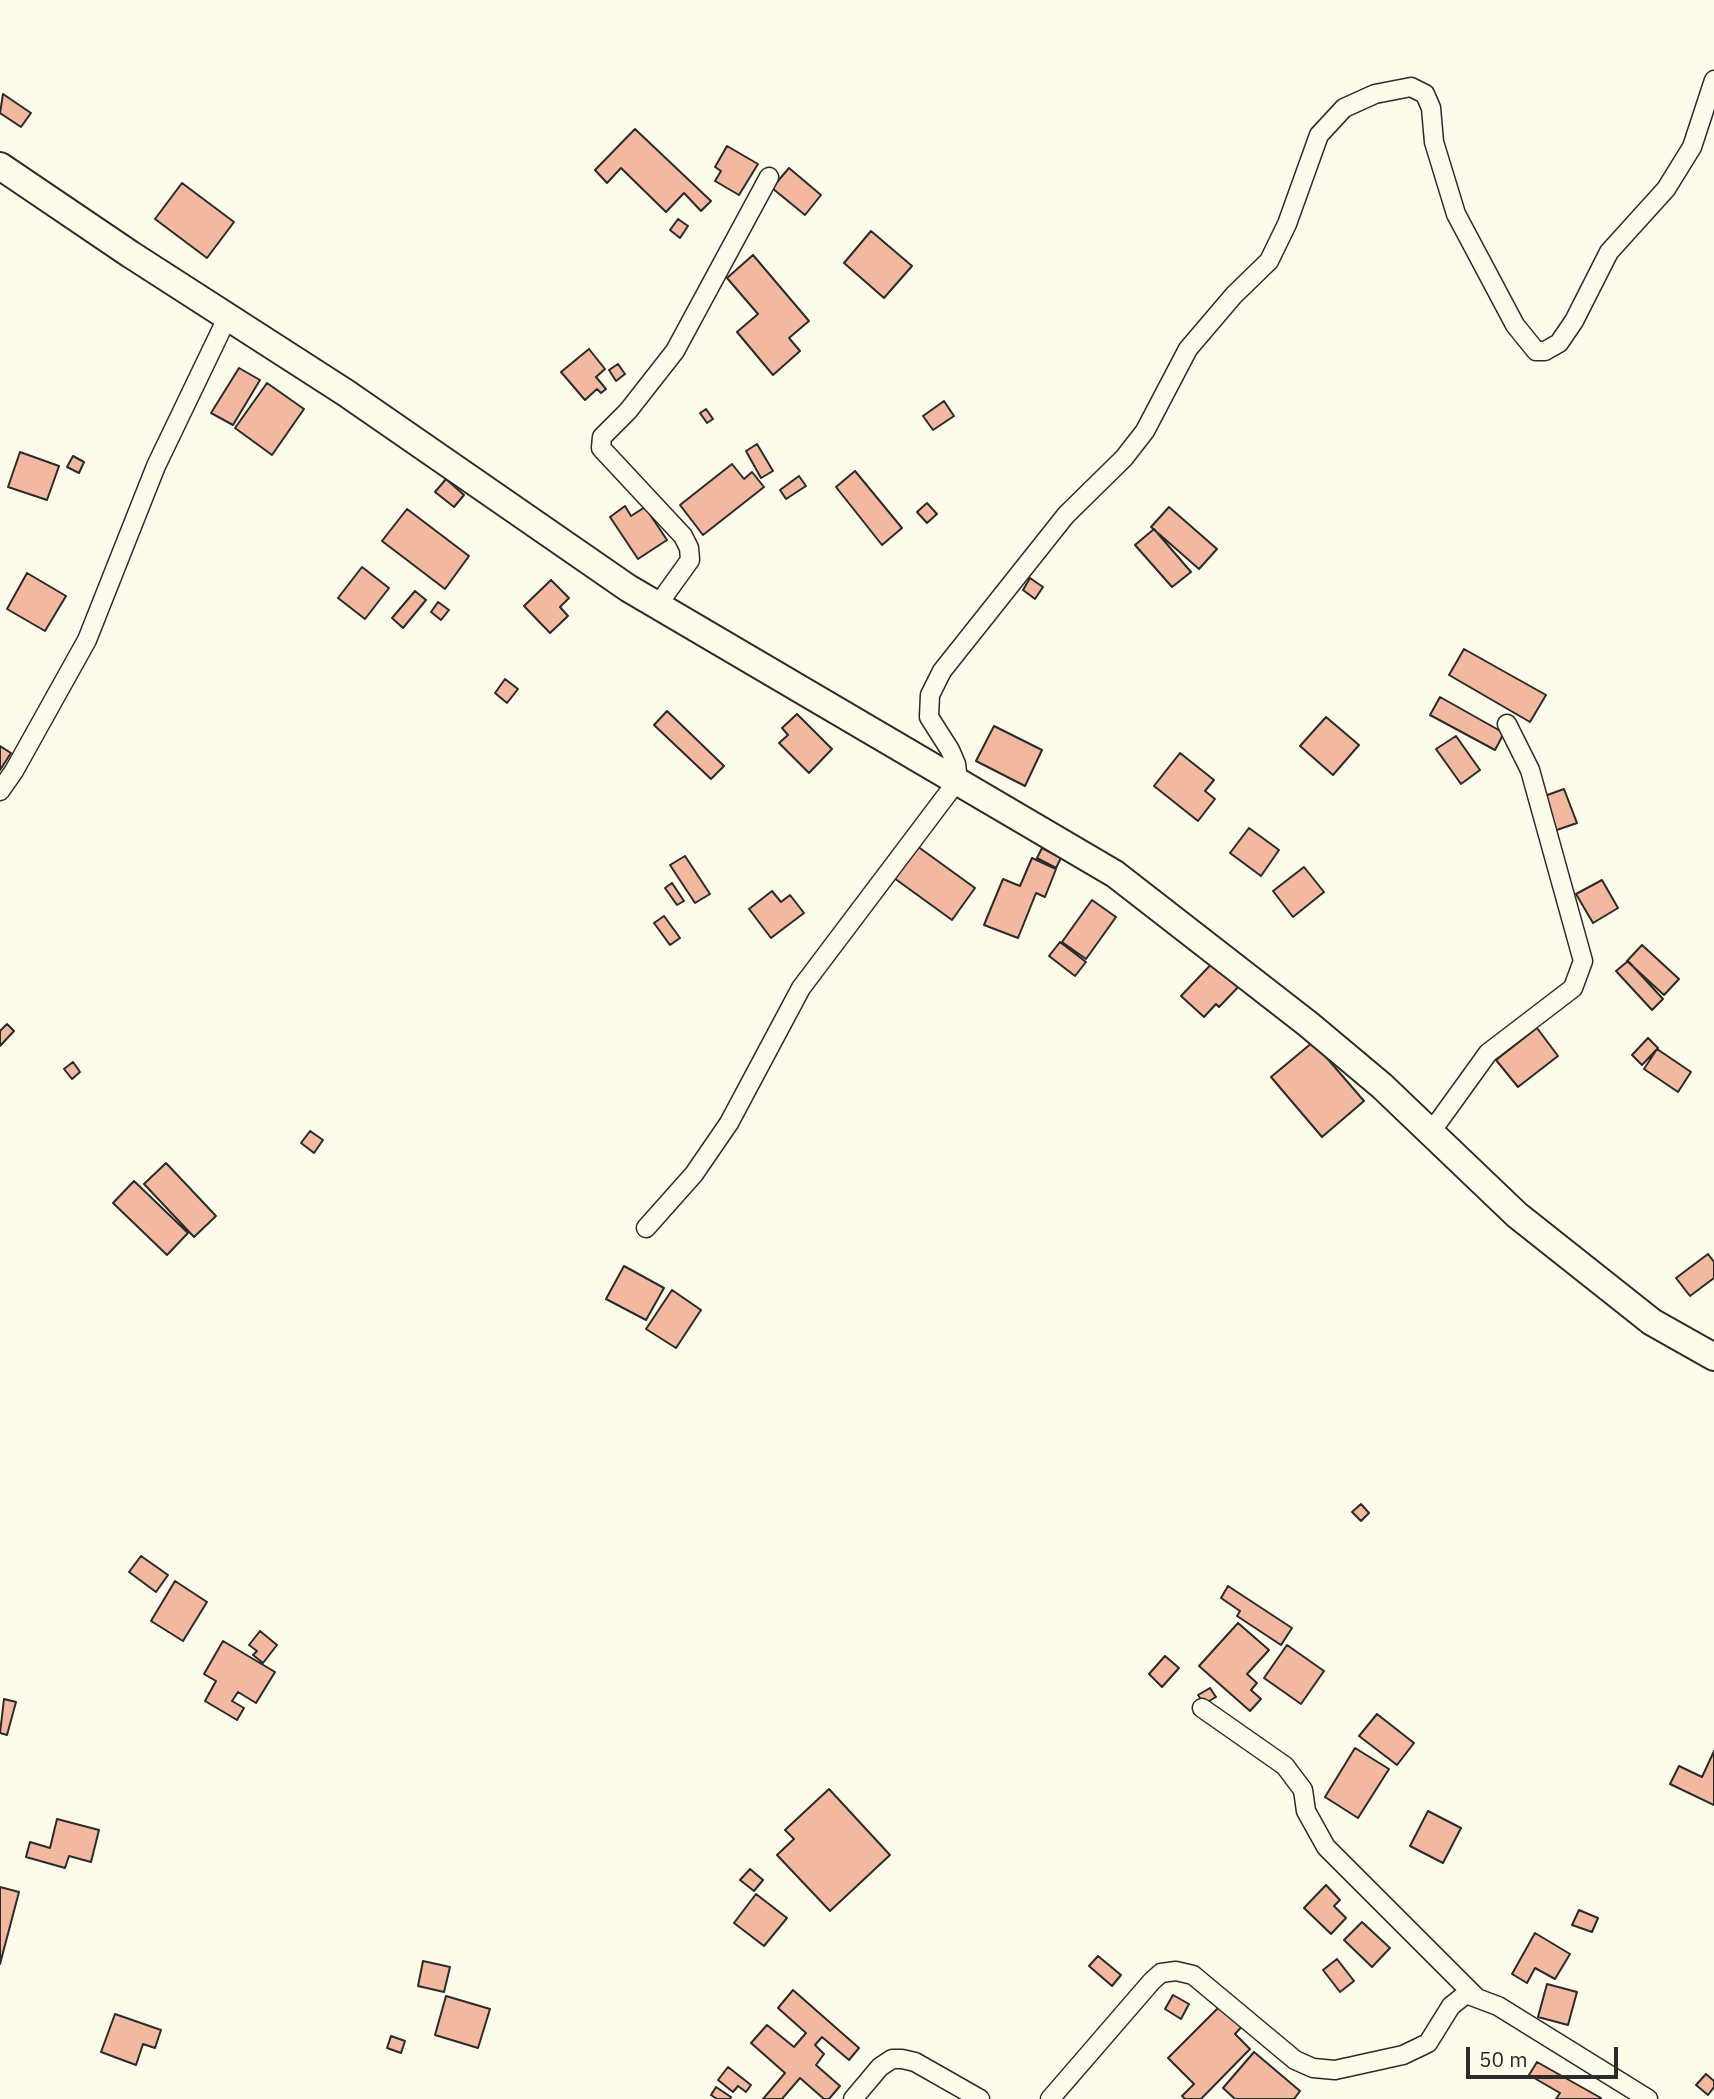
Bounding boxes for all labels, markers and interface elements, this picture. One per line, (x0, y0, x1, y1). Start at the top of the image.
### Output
scale bar (1469, 2032, 1621, 2076)
text: 50 m (1479, 2045, 1528, 2073)

